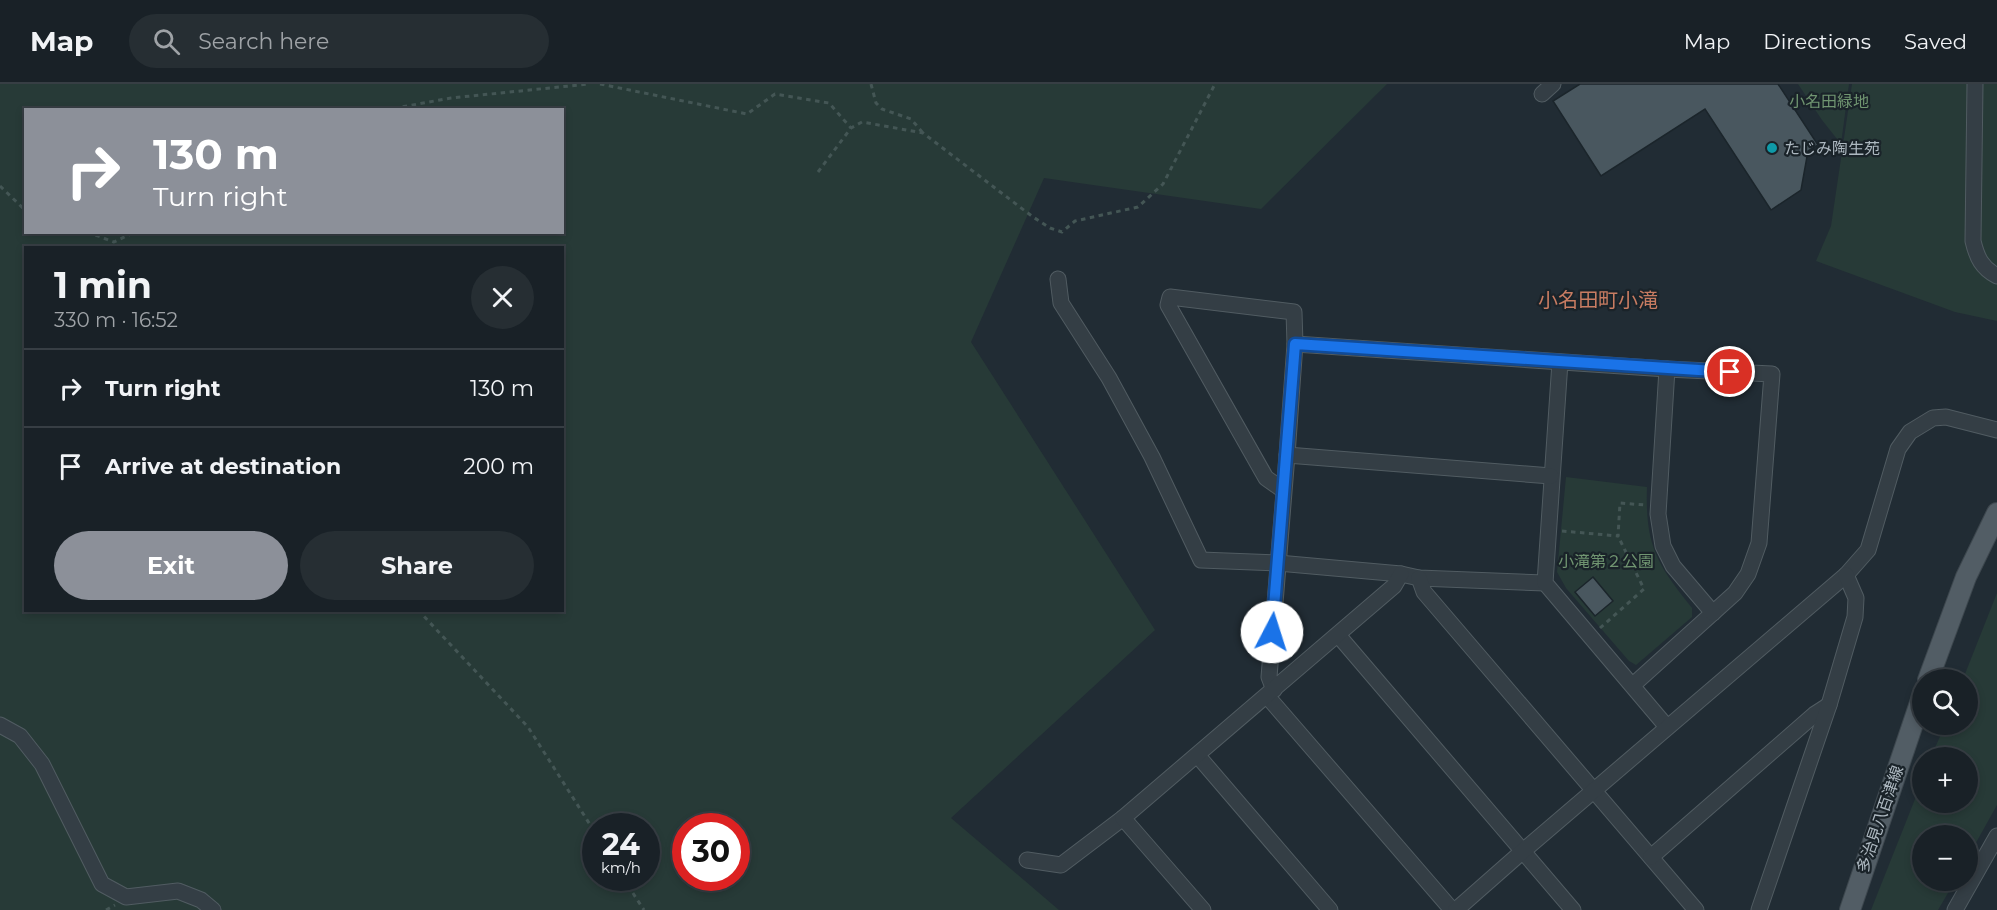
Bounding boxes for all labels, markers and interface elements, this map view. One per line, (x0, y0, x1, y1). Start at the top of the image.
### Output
search box (129, 14, 549, 68)
text: Map (30, 24, 93, 58)
icon: search (150, 25, 183, 58)
text: Search here (198, 28, 329, 55)
text: Map (1684, 29, 1730, 54)
text: Directions (1763, 29, 1871, 54)
text: Saved (1904, 29, 1967, 54)
park label: 小名田緑地 (1789, 92, 1869, 111)
text: 130 m (153, 128, 279, 180)
icon: right (54, 132, 132, 210)
place label: たじみ陶生苑 (1784, 139, 1880, 158)
marker: たじみ陶生苑 (1765, 141, 1779, 155)
text: Turn right (153, 180, 288, 213)
text: 1 min (54, 263, 152, 307)
button: close (471, 266, 534, 329)
district label: 小名田町小滝 (1538, 288, 1658, 312)
text: 330 m · 16:52 (54, 308, 178, 332)
pin (1704, 346, 1755, 397)
icon: arrive (1713, 355, 1746, 388)
icon: right (54, 372, 87, 405)
text: Turn right (105, 375, 220, 402)
text: 130 m (470, 375, 534, 402)
icon: arrive (54, 450, 87, 483)
text: Arrive at destination (105, 453, 341, 480)
text: 200 m (463, 453, 534, 480)
button: Exit (54, 531, 288, 600)
button: Share (300, 531, 534, 600)
park label: 小滝第２公園 (1558, 552, 1654, 571)
position arrow (1240, 600, 1304, 664)
map controls (1912, 669, 1978, 891)
button: search (1912, 669, 1978, 735)
button: + (1912, 747, 1978, 813)
street label: 多治見八百津線 (1853, 763, 1907, 875)
speed limit sign: 30 (672, 813, 750, 891)
button: − (1912, 825, 1978, 891)
text: 24 (602, 826, 640, 863)
text: km/h (601, 858, 641, 877)

